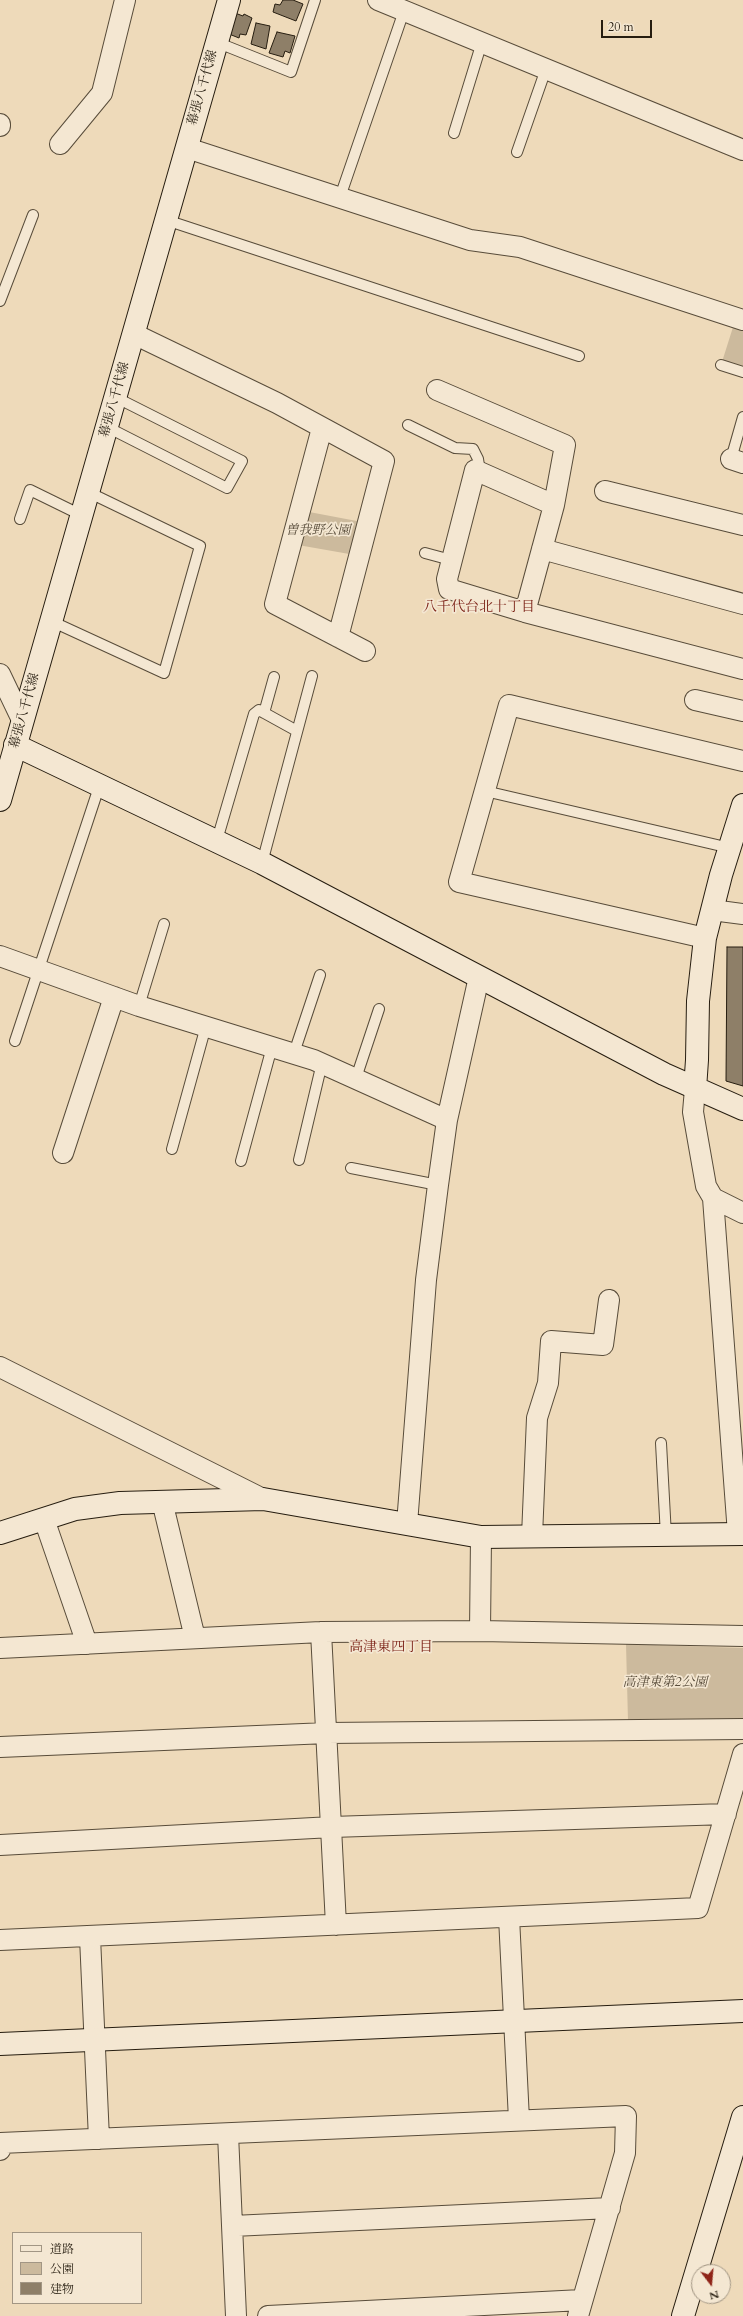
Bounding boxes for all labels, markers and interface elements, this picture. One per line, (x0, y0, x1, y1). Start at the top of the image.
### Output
scale bar (603, 12, 654, 38)
text: 20 m (608, 19, 634, 35)
street label: 幕張八千代線 (185, 48, 221, 128)
street label: 幕張八千代線 (97, 360, 133, 440)
park label: 曽我野公園 (286, 523, 350, 539)
district label: 八千代台北十丁目 (423, 600, 535, 616)
street label: 幕張八千代線 (7, 671, 43, 751)
district label: 高津東四丁目 (349, 1640, 433, 1656)
park label: 高津東第2公園 (623, 1675, 707, 1691)
legend (12, 2232, 142, 2304)
text: 道路 (50, 2241, 74, 2257)
text: 公園 (50, 2261, 74, 2277)
north arrow (691, 2264, 731, 2304)
text: 建物 (50, 2281, 74, 2297)
text: N (708, 2287, 721, 2304)

